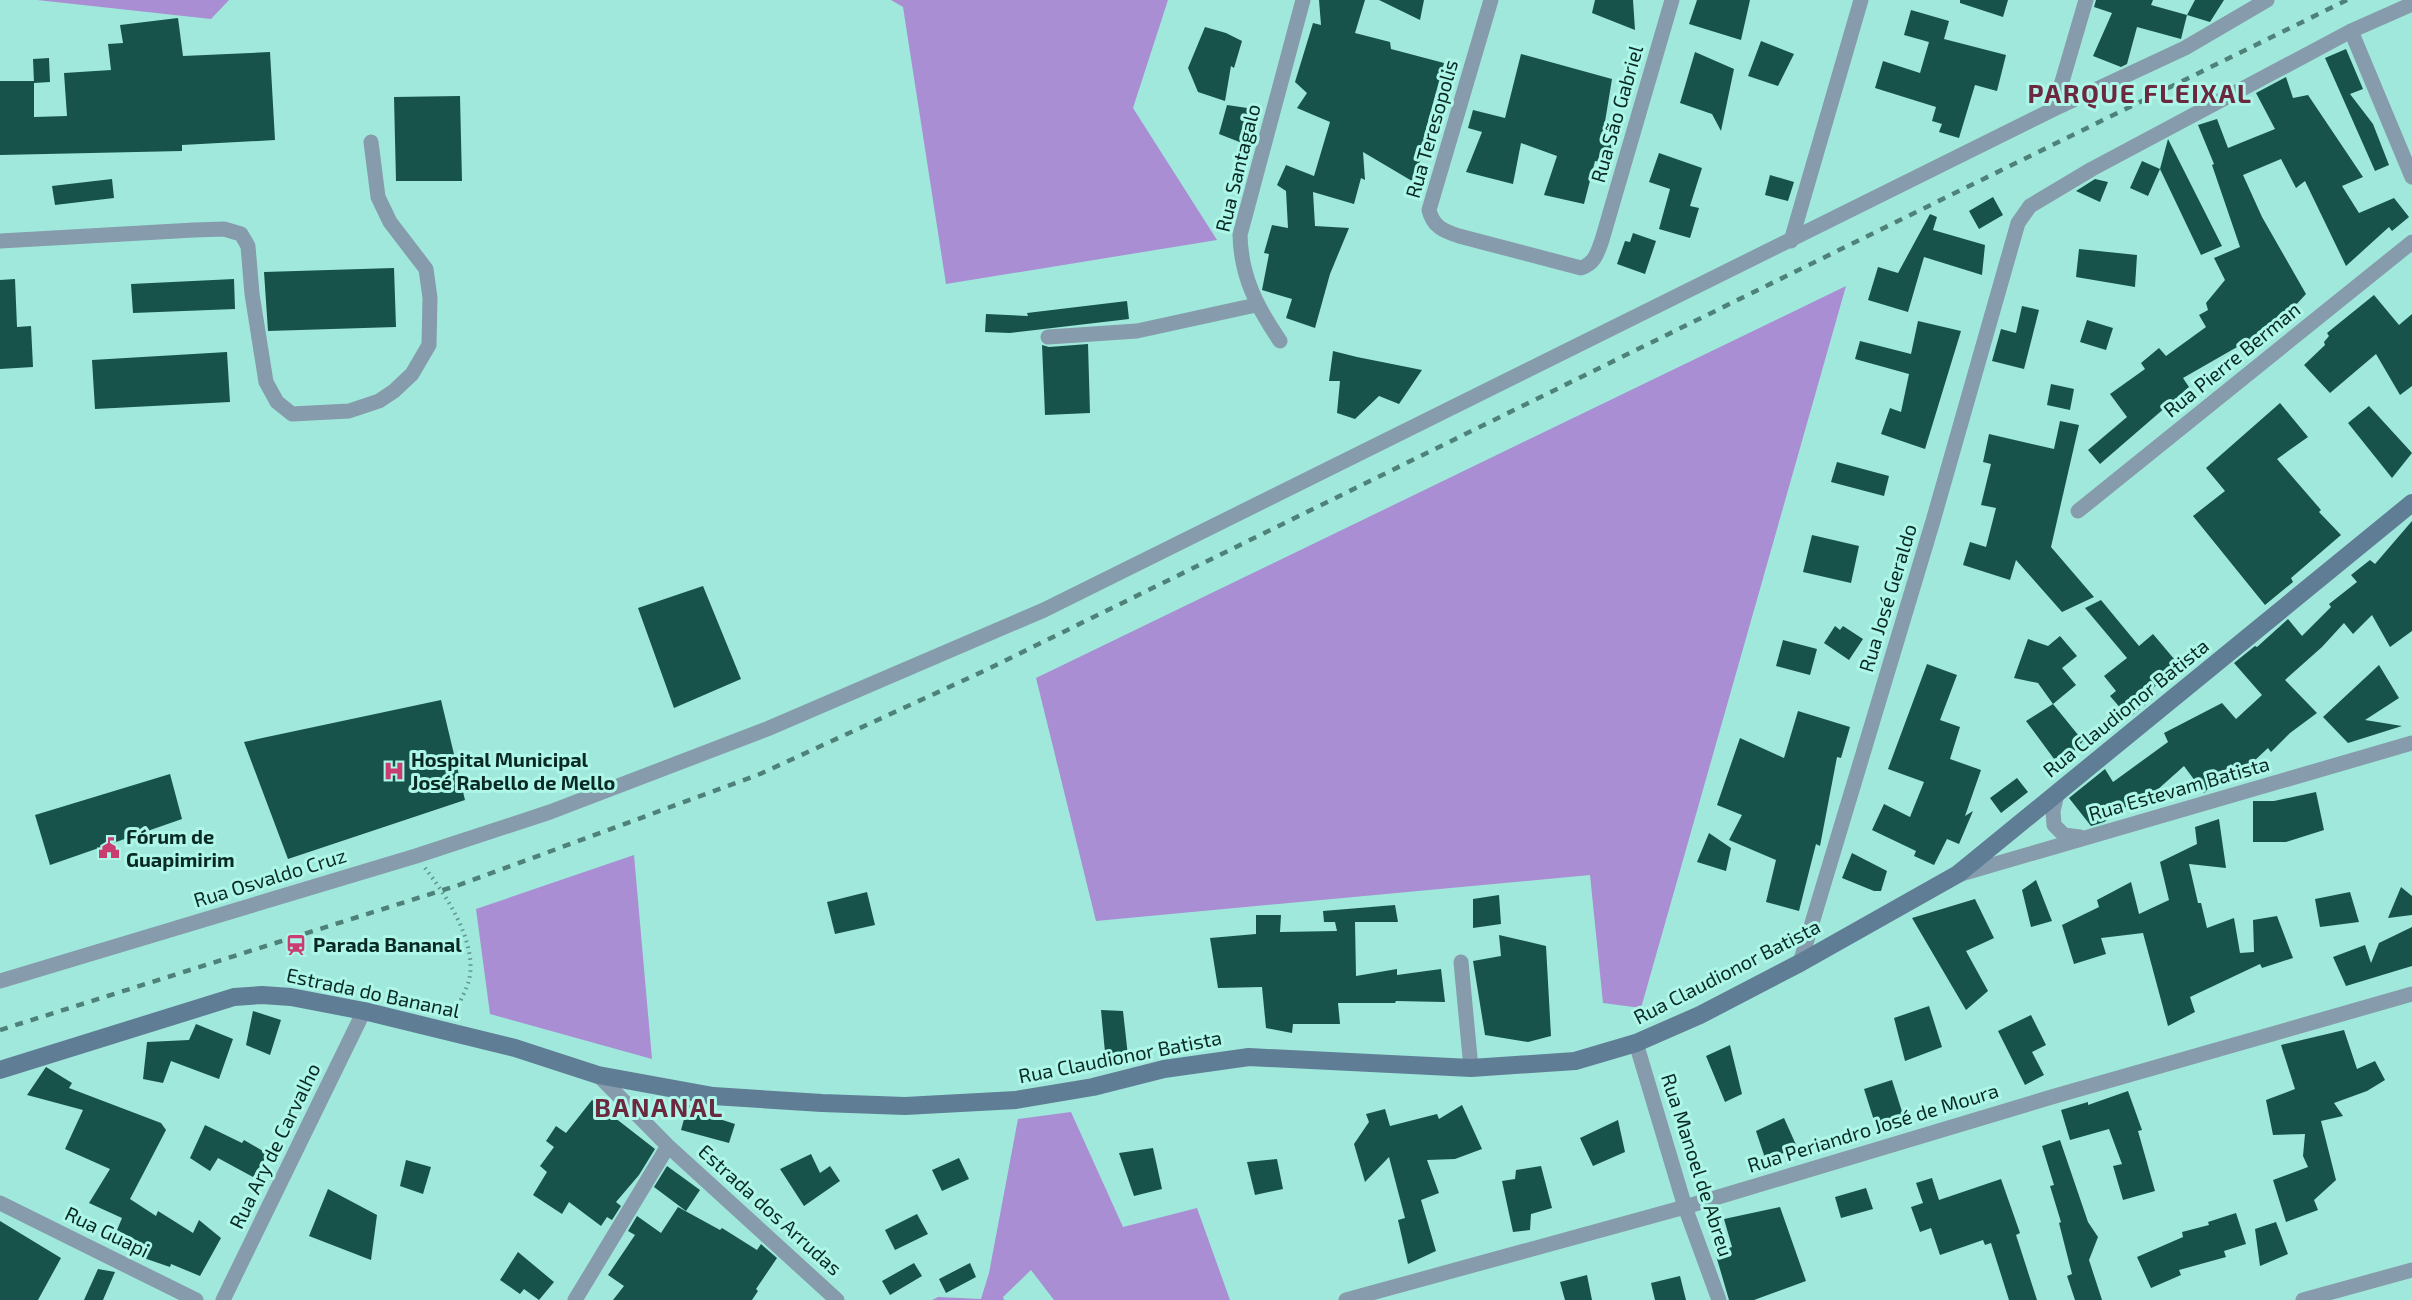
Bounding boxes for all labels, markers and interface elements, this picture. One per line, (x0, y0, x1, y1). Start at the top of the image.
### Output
street label: Rua São Gabriel (1585, 42, 1647, 185)
street label: Rua Teresopolis (1400, 57, 1462, 201)
district label: PARQUE FLEIXAL (2027, 77, 2253, 109)
street label: Rua Santagalo (1210, 101, 1265, 234)
street label: Rua Pierre Berman (2158, 297, 2305, 422)
street label: Rua José Geraldo (1853, 521, 1921, 675)
street label: Rua Claudionor Batista (2038, 633, 2213, 782)
place label: Hospital Municipal José Rabello de Mello (411, 747, 615, 794)
street label: Rua Estevam Batista (2086, 751, 2272, 825)
hospital icon: Hospital Municipal José Rabello de Mello (382, 759, 406, 783)
place label: Fórum de Guapimirim (126, 824, 235, 871)
public building icon: Fórum de Guapimirim (97, 836, 121, 860)
street label: Rua Osvaldo Cruz (190, 842, 349, 912)
street label: Rua Claudionor Batista (1629, 914, 1824, 1029)
place label: Parada Bananal (313, 932, 462, 956)
station icon: Parada Bananal (284, 933, 308, 957)
street label: Estrada do Bananal (284, 962, 462, 1022)
street label: Rua Claudionor Batista (1016, 1025, 1223, 1087)
street label: Rua Ary de Carvalho (224, 1059, 325, 1232)
street label: Rua Manoel de Abreu (1657, 1070, 1739, 1259)
street label: Rua Periandro José de Moura (1744, 1077, 2001, 1177)
district label: BANANAL (594, 1091, 724, 1122)
street label: Estrada dos Arrudas (694, 1139, 847, 1280)
street label: Rua Guapi (61, 1200, 153, 1262)

